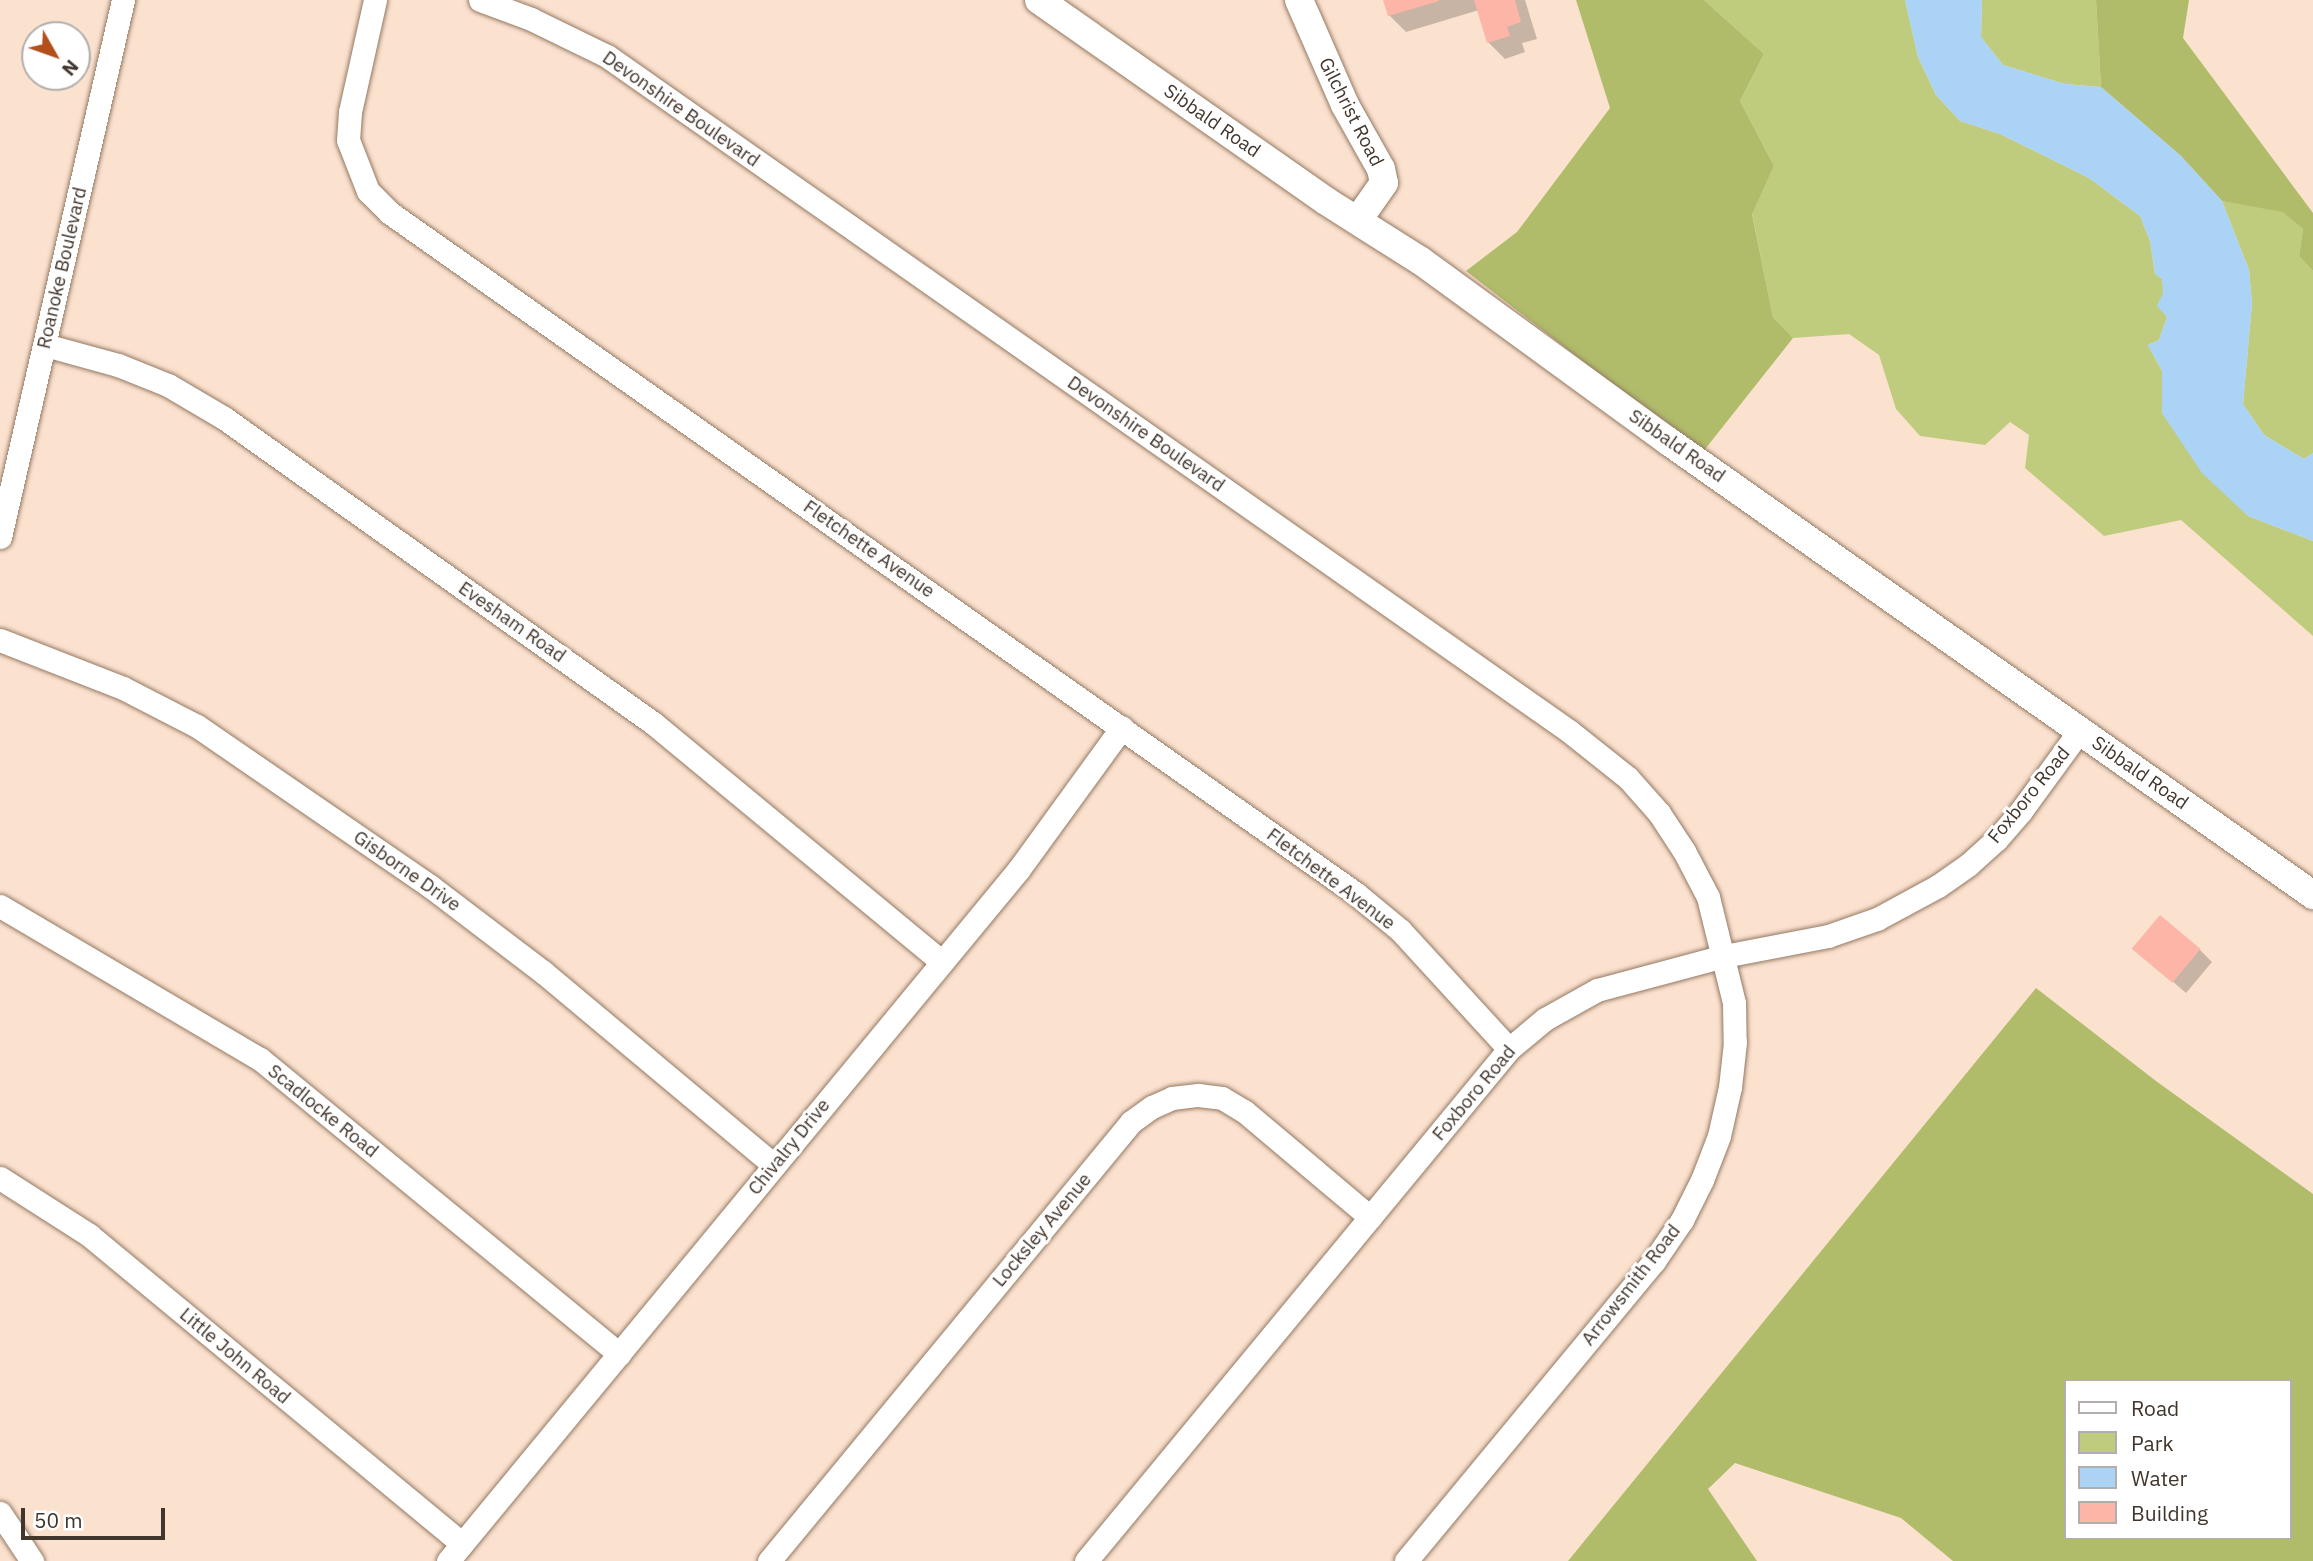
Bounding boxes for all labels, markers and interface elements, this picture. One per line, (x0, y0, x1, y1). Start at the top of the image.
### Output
north arrow (21, 21, 91, 91)
street label: Devonshire Boulevard (598, 46, 764, 172)
street label: Gilchrist Road (1314, 54, 1388, 170)
text: N (57, 55, 84, 81)
street label: Sibbald Road (1159, 79, 1265, 163)
street label: Roanoke Boulevard (32, 185, 92, 351)
street label: Devonshire Boulevard (1063, 371, 1229, 497)
street label: Sibbald Road (1624, 404, 1730, 488)
street label: Fletchette Avenue (799, 495, 939, 603)
street label: Evesham Road (454, 577, 570, 667)
street label: Sibbald Road (2087, 731, 2193, 815)
street label: Foxboro Road (1983, 742, 2075, 848)
street label: Fletchette Avenue (1262, 823, 1400, 935)
street label: Gisborne Drive (349, 826, 465, 916)
street label: Foxboro Road (1427, 1041, 1521, 1145)
street label: Scadlocke Road (263, 1060, 383, 1162)
street label: Chivalry Drive (743, 1094, 835, 1200)
street label: Locksley Avenue (988, 1168, 1096, 1292)
street label: Arrowsmith Road (1577, 1220, 1685, 1350)
street label: Little John Road (175, 1303, 295, 1409)
legend (2064, 1379, 2292, 1540)
text: Road (2131, 1394, 2179, 1422)
text: Park (2131, 1429, 2174, 1457)
text: Water (2131, 1464, 2187, 1492)
scale bar (24, 1494, 168, 1538)
text: Building (2131, 1499, 2208, 1527)
text: 50 m (34, 1506, 83, 1534)

